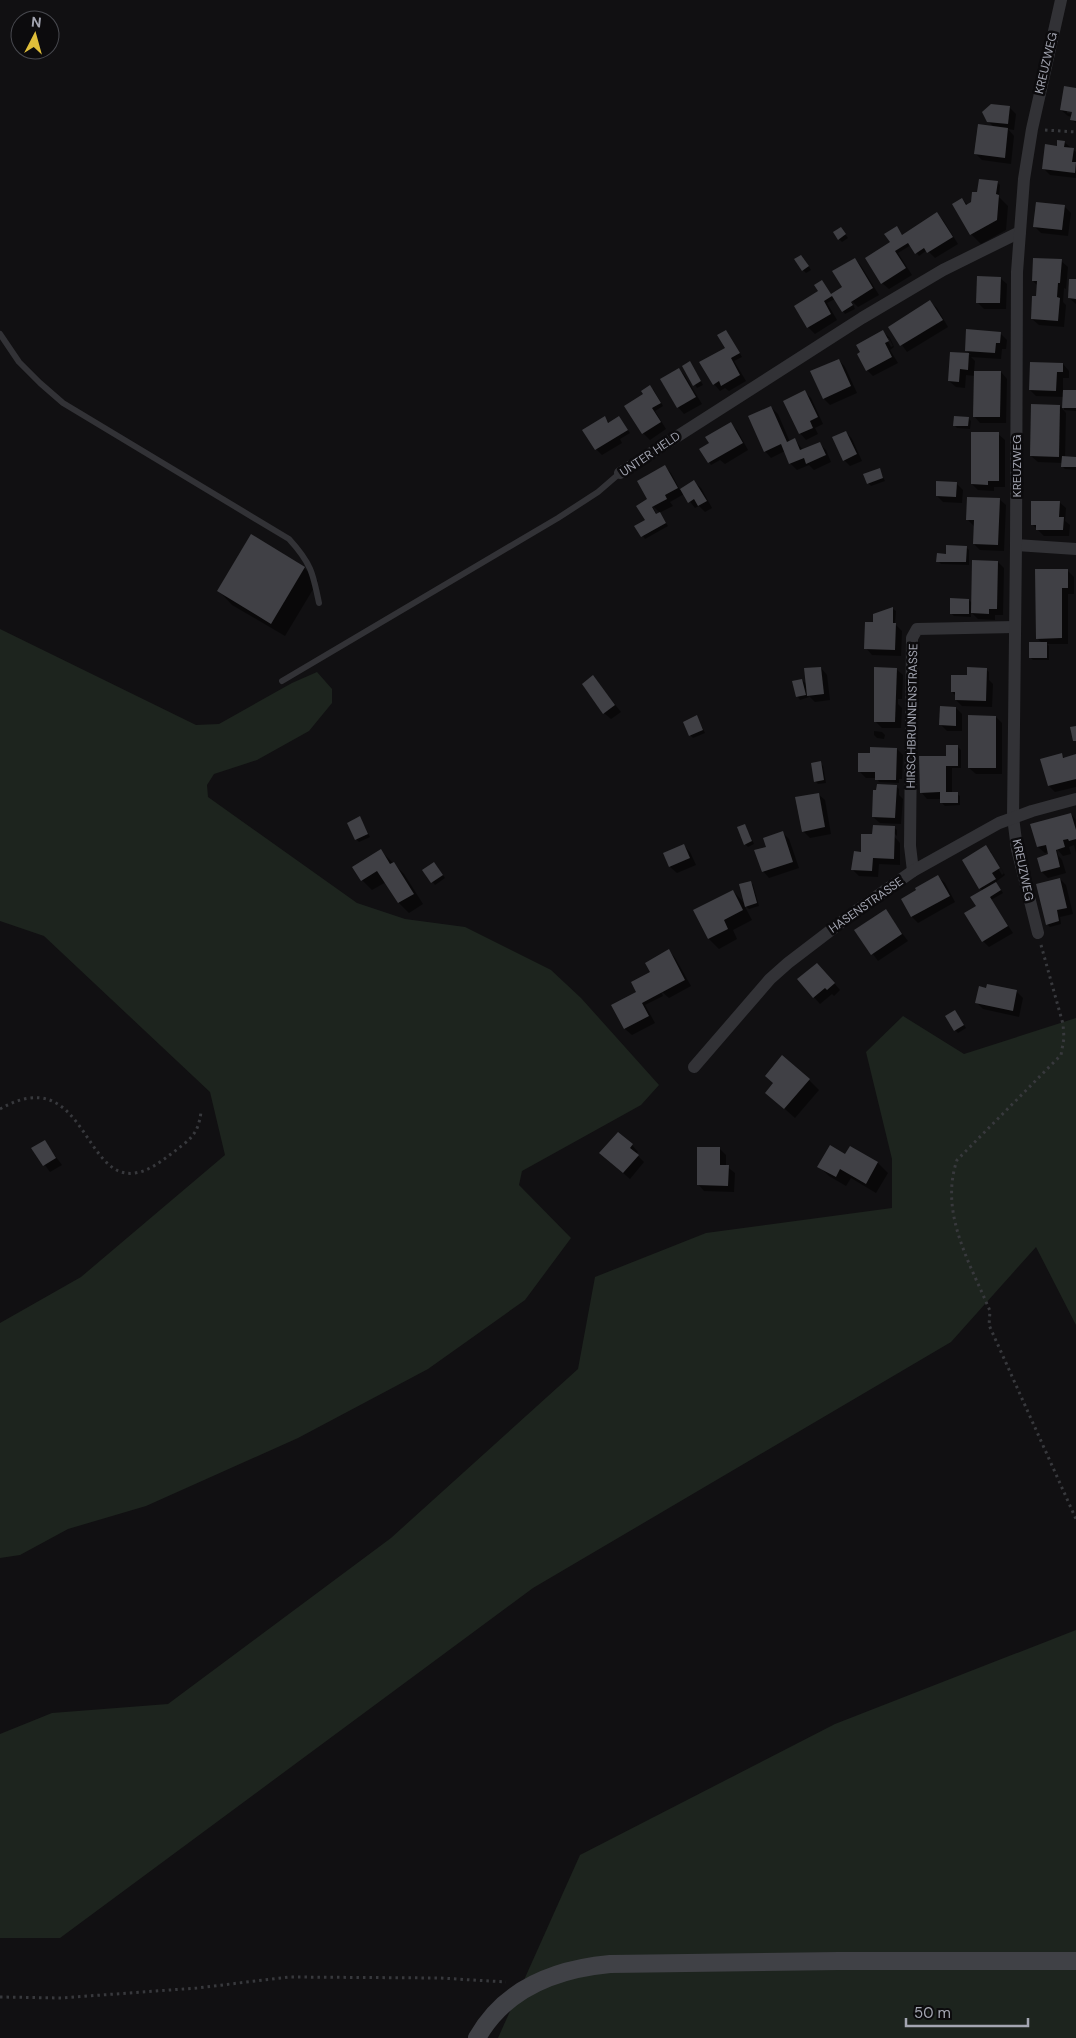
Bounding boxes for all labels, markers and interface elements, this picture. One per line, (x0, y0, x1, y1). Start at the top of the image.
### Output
north arrow (10, 10, 60, 60)
text: N (30, 13, 42, 32)
street label: KREUZWEG (1031, 31, 1061, 95)
street label: UNTER HELD (617, 428, 683, 480)
street label: KREUZWEG (1009, 435, 1025, 497)
street label: HIRSCHBRUNNENSTRASSE (903, 643, 921, 789)
street label: KREUZWEG (1009, 838, 1037, 902)
street label: HASENSTRASSE (826, 873, 907, 937)
scale bar (906, 1996, 1028, 2028)
text: 50 m (914, 2003, 951, 2023)

